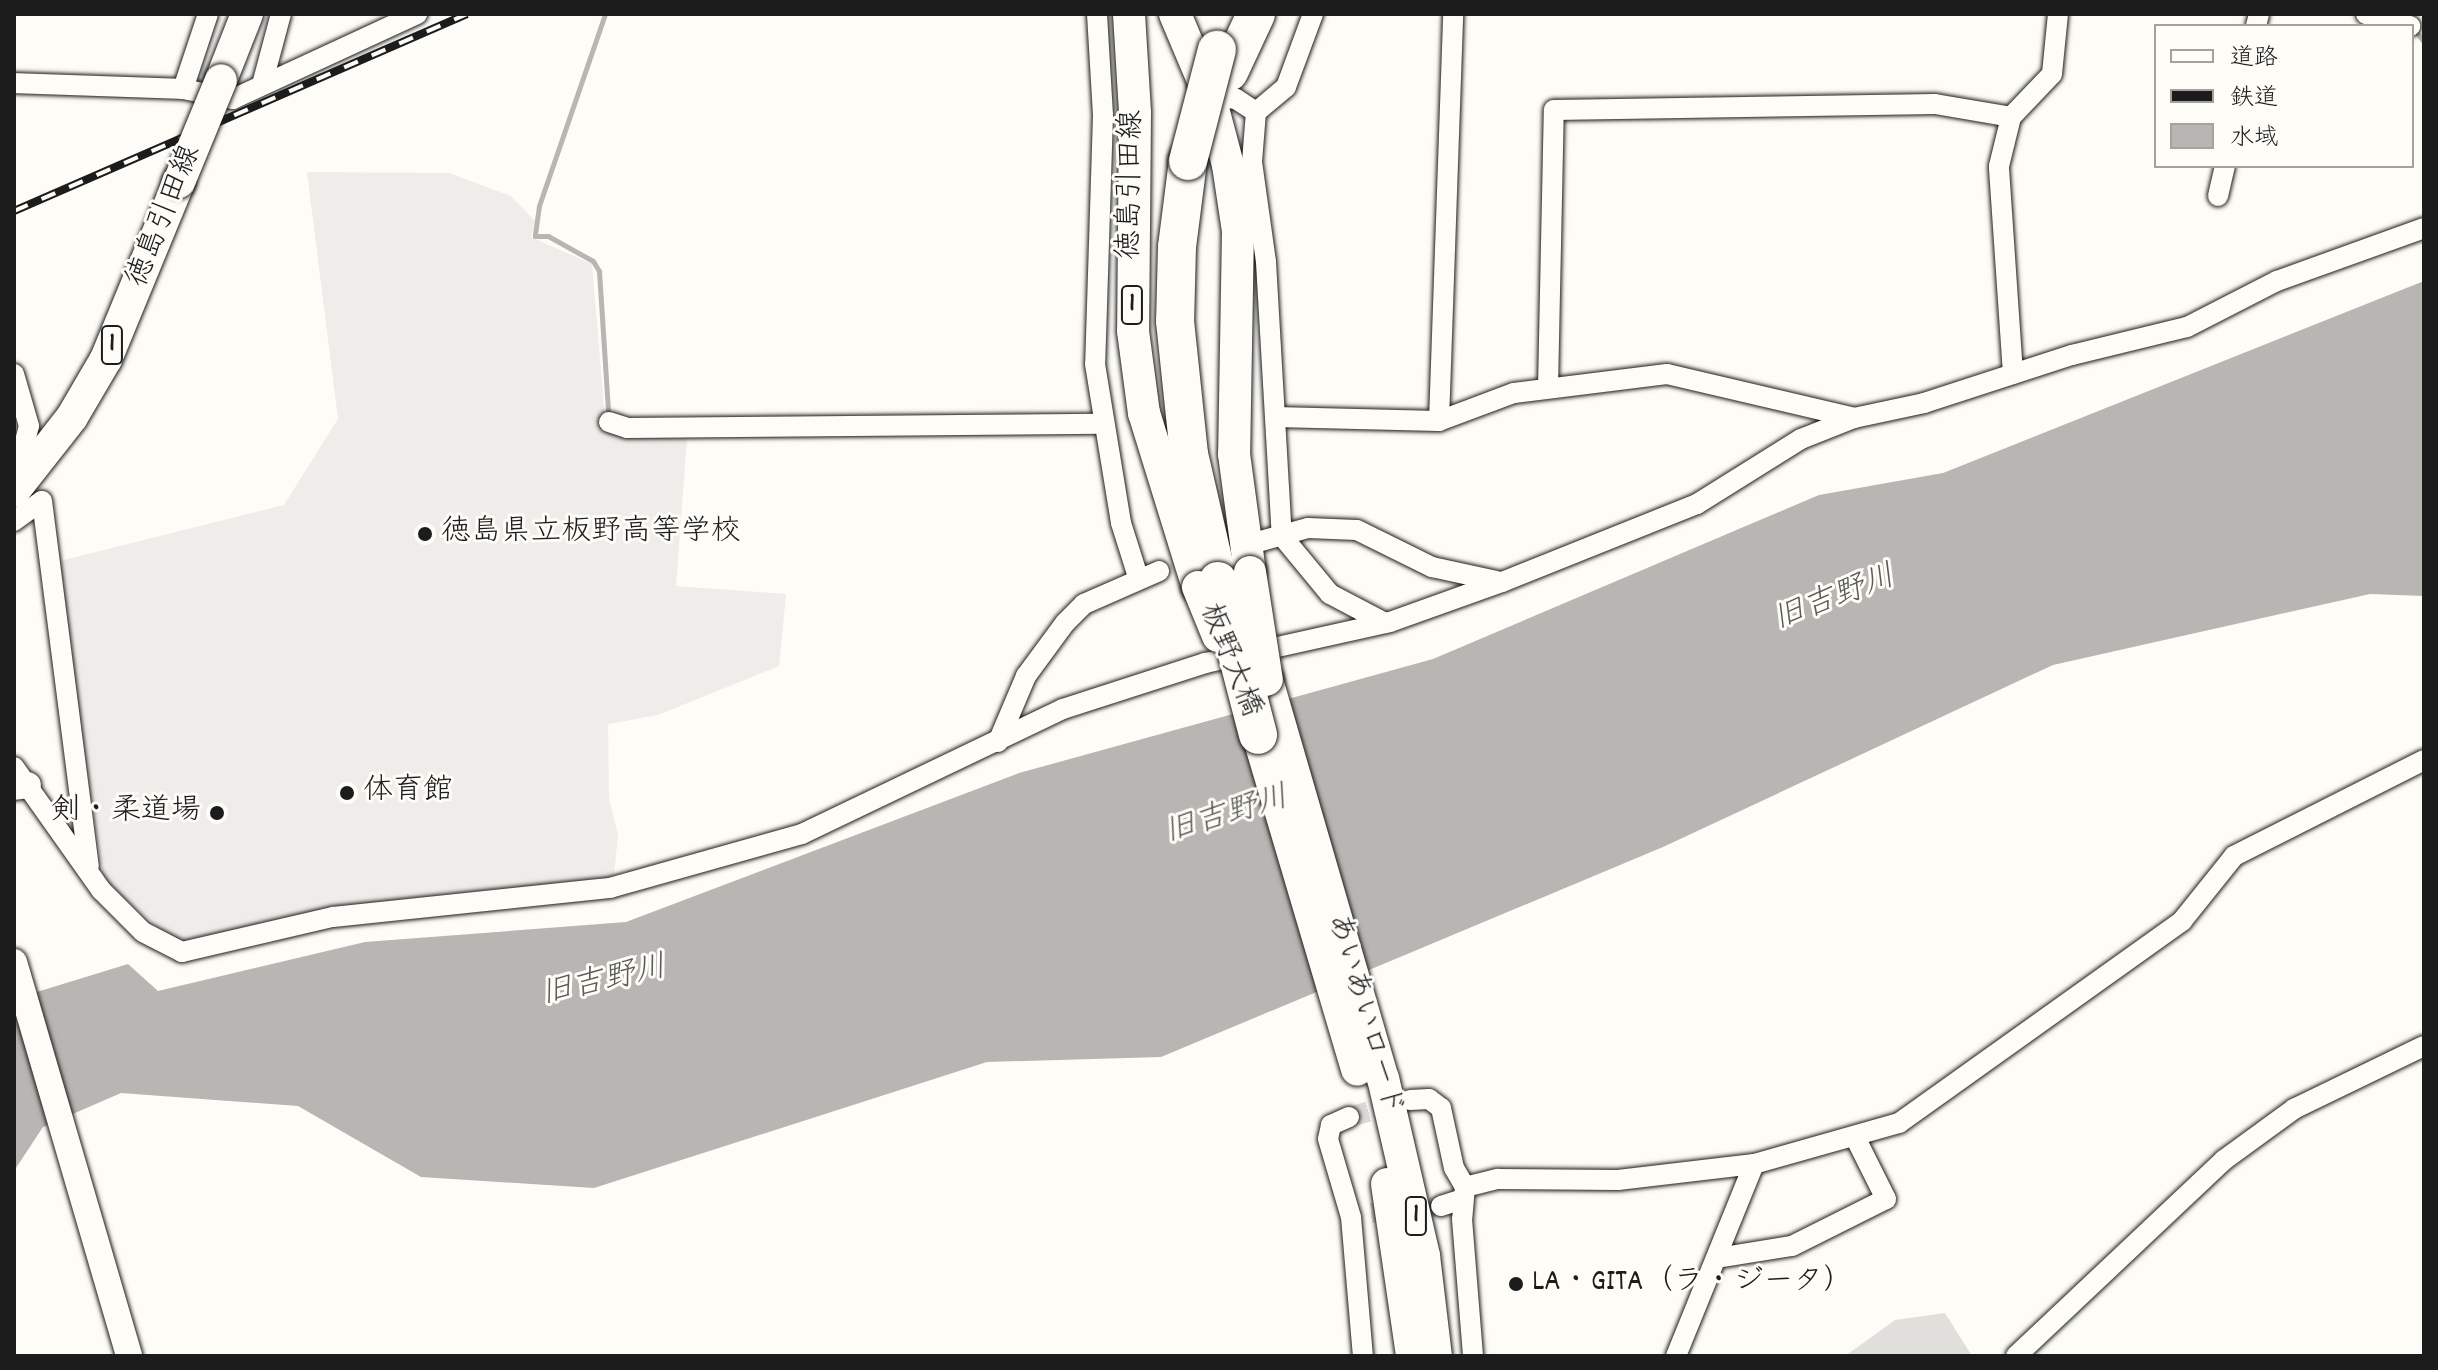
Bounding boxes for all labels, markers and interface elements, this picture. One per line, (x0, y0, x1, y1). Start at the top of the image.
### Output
legend (2154, 24, 2414, 168)
text: 道路 (2230, 42, 2278, 76)
text: 鉄道 (2230, 82, 2278, 116)
street label: 徳島引田線 (1114, 110, 1152, 260)
text: 水域 (2230, 122, 2278, 156)
street label: 徳島引田線 (121, 141, 211, 293)
road number: 1 (1120, 281, 1144, 329)
road number: 1 (100, 321, 124, 369)
place label: 徳島県立板野高等学校 (441, 516, 741, 552)
marker: 徳島県立板野高等学校 (416, 525, 434, 543)
water label: 旧吉野川 (1768, 559, 1902, 641)
street label: 板野大橋 (1189, 599, 1267, 723)
place label: 体育館 (363, 775, 453, 811)
water label: 旧吉野川 (1160, 780, 1294, 854)
marker: 体育館 (338, 784, 356, 802)
place label: 剣・柔道場 (51, 795, 201, 831)
marker: 剣・柔道場 (208, 804, 226, 822)
street label: あいあいロード (1317, 909, 1409, 1121)
water label: 旧吉野川 (537, 950, 671, 1016)
road number: 1 (1404, 1192, 1428, 1240)
place label: LA・GITA（ラ・ジータ） (1532, 1266, 1853, 1302)
marker: LA・GITA（ラ・ジータ） (1507, 1275, 1525, 1293)

